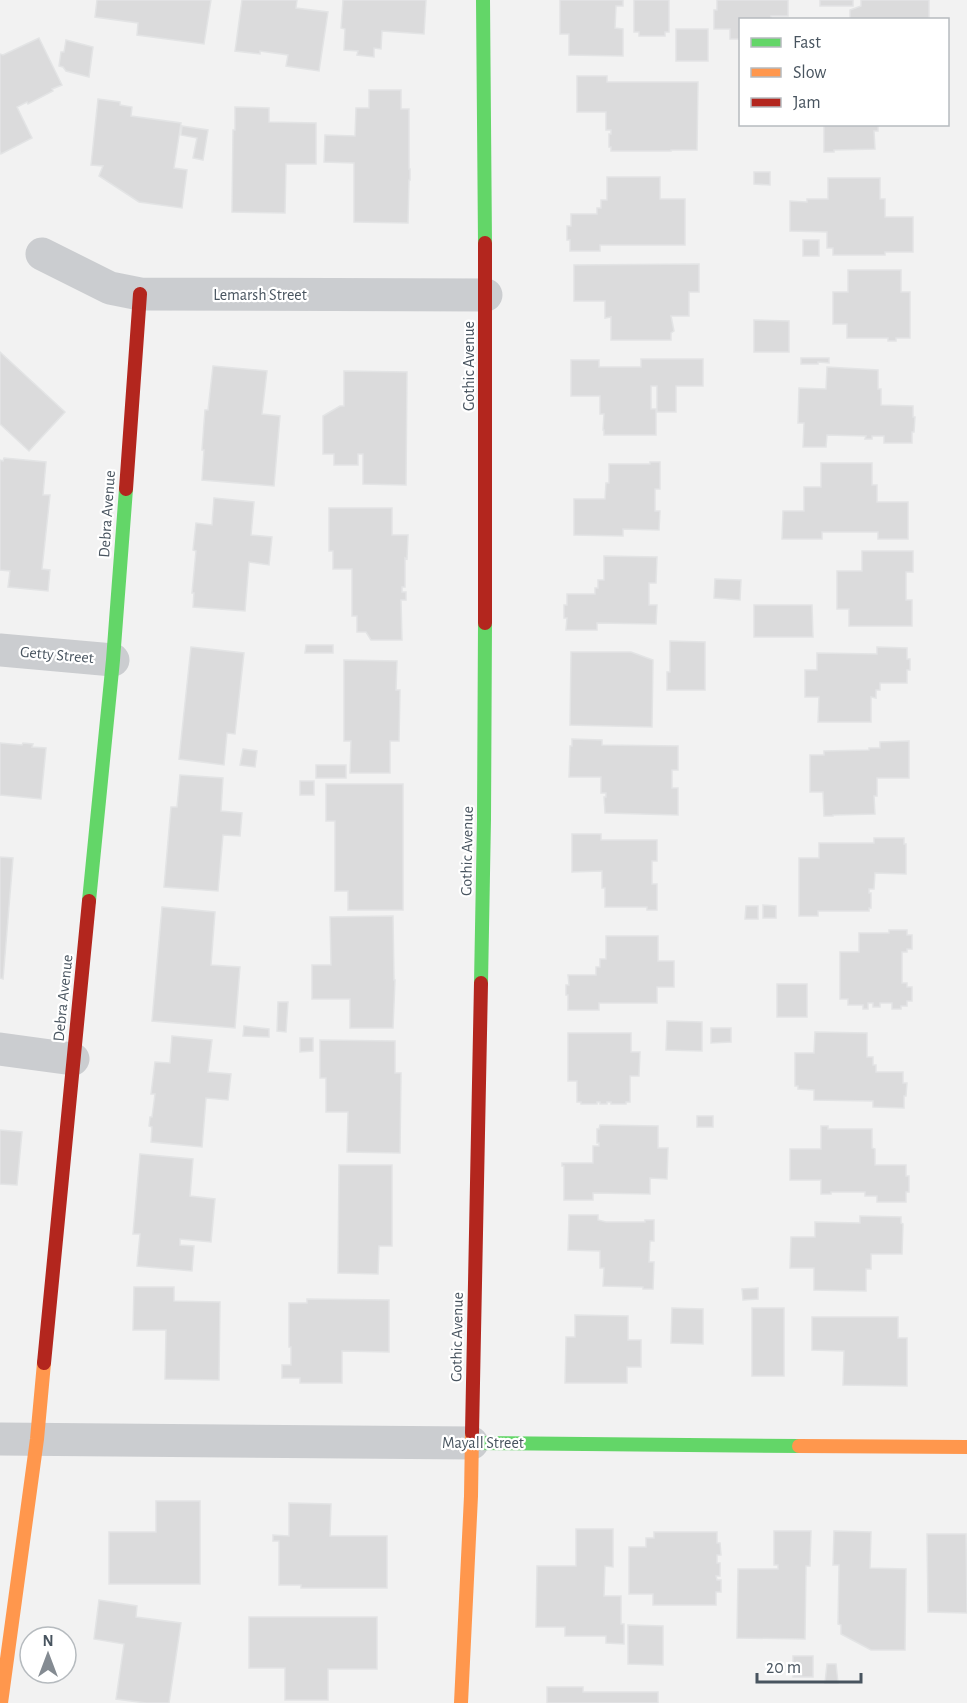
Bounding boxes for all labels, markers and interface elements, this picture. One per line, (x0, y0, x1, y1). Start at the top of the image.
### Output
legend (739, 18, 949, 126)
text: Fast (793, 34, 821, 52)
text: Slow (793, 64, 826, 82)
text: Jam (793, 94, 821, 112)
street label: Lemarsh Street (213, 287, 307, 303)
street label: Gothic Avenue (461, 321, 477, 411)
street label: Debra Avenue (96, 470, 118, 558)
street label: Getty Street (19, 644, 95, 667)
street label: Gothic Avenue (458, 806, 476, 896)
street label: Debra Avenue (50, 954, 76, 1042)
street label: Gothic Avenue (448, 1292, 466, 1382)
street label: Mayall Street (442, 1435, 524, 1452)
north arrow (18, 1625, 78, 1685)
text: N (42, 1633, 54, 1649)
scale bar (757, 1646, 860, 1684)
text: 20 m (766, 1659, 801, 1677)

